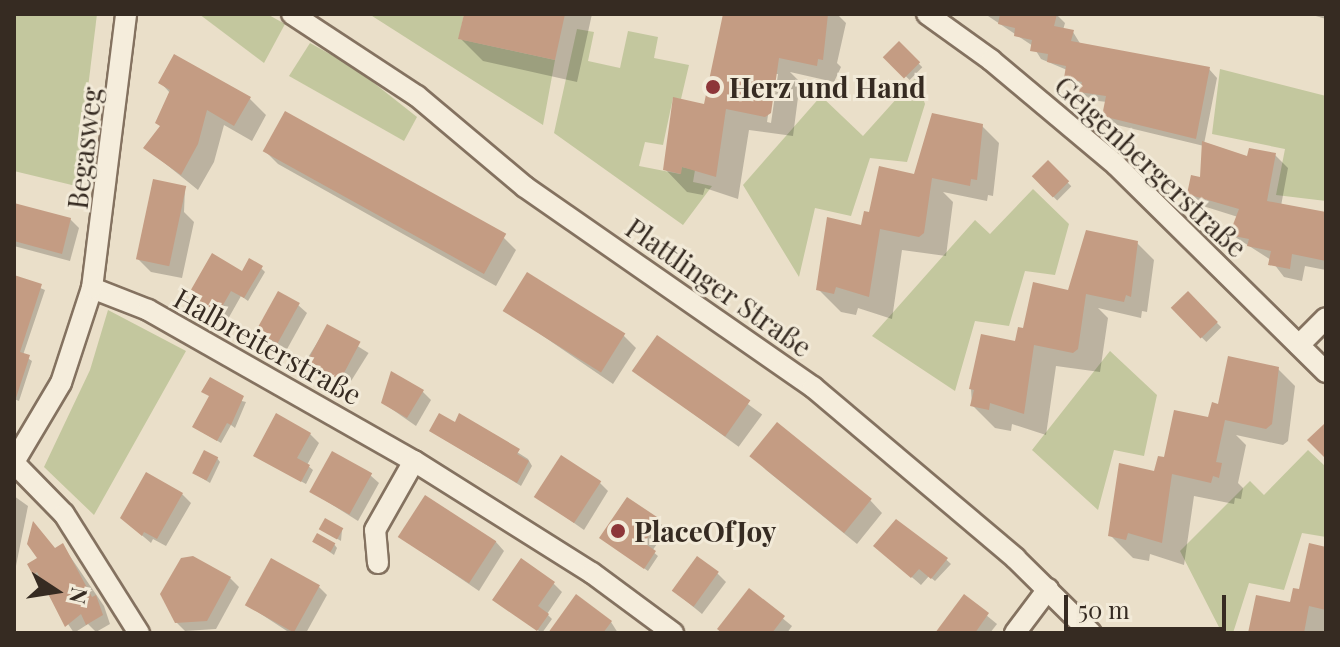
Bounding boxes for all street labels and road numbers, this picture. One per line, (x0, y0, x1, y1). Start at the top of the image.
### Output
street label: Geigenbergerstraße (1048, 68, 1254, 264)
street label: Begasweg (60, 85, 108, 211)
street label: Plattlinger Straße (619, 210, 819, 364)
street label: Halbreiterstraße (168, 281, 368, 411)

